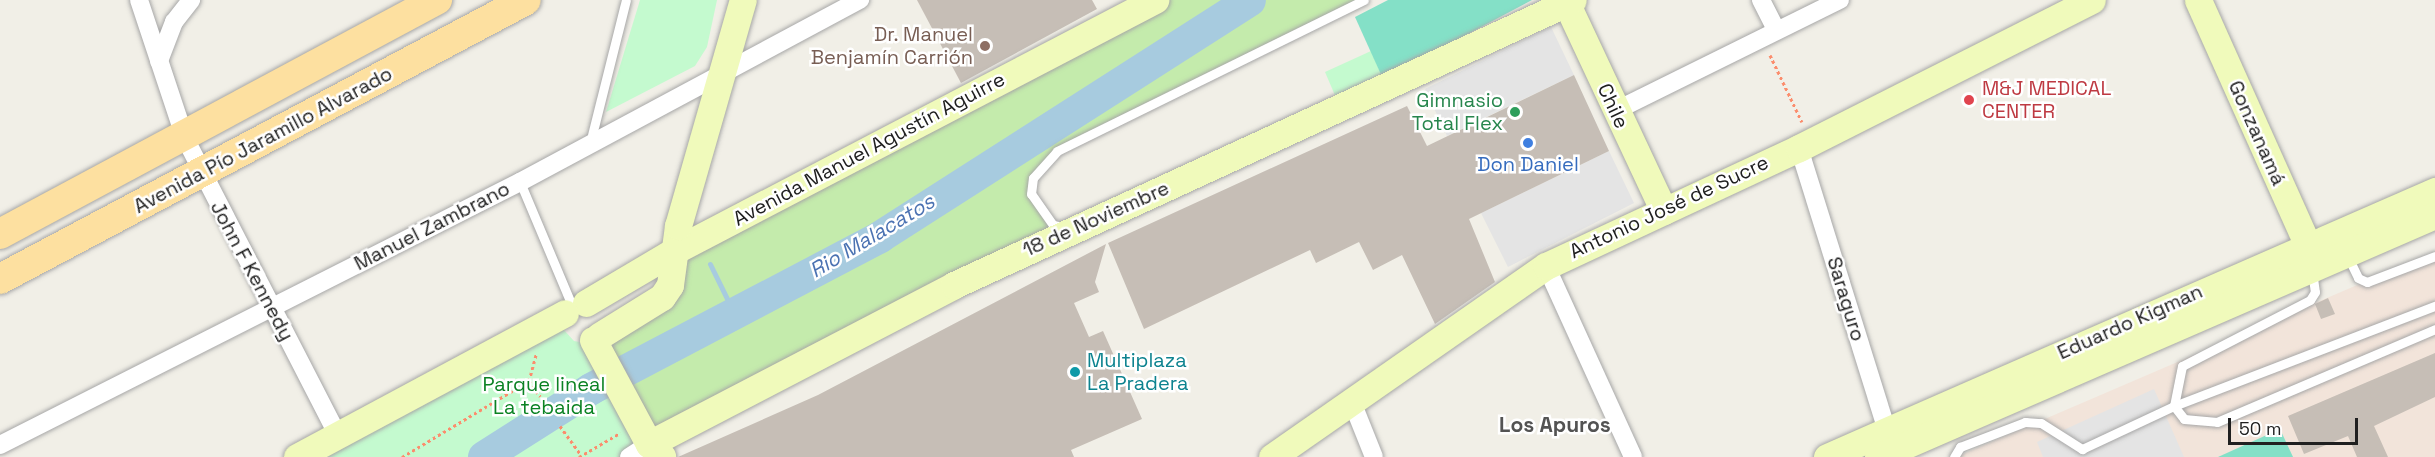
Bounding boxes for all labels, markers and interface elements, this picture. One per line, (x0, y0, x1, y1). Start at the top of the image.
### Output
place label: Dr. Manuel Benjamín Carrión (811, 22, 973, 69)
marker: Dr. Manuel Benjamín Carrión (978, 39, 992, 53)
street label: Avenida Pío Jaramillo Alvarado (129, 61, 397, 219)
street label: Avenida Manuel Agustín Aguirre (729, 67, 1009, 231)
place label: M&J MEDICAL CENTER (1982, 77, 2111, 124)
street label: Gonzanamá (2223, 77, 2291, 189)
street label: Chile (1592, 80, 1634, 132)
place label: Gimnasio Total Flex (1412, 88, 1503, 135)
marker: M&J MEDICAL CENTER (1960, 91, 1978, 109)
marker: Gimnasio Total Flex (1508, 105, 1522, 119)
marker: Don Daniel (1521, 136, 1535, 150)
street label: Antonio José de Sucre (1566, 150, 1772, 264)
place label: Don Daniel (1477, 152, 1579, 176)
street label: Manuel Zambrano (350, 176, 514, 276)
street label: 18 de Noviembre (1019, 176, 1173, 262)
water label: Rio Malacatos (805, 189, 939, 283)
street label: John F Kennedy (205, 197, 299, 345)
street label: Saraguro (1822, 254, 1870, 344)
street label: Eduardo Kigman (2054, 279, 2206, 365)
place label: Multiplaza La Pradera (1087, 348, 1188, 395)
marker: Multiplaza La Pradera (1068, 365, 1082, 379)
park label: Parque lineal La tebaida (483, 372, 605, 419)
scale bar (2231, 406, 2362, 444)
district label: Los Apuros (1499, 412, 1611, 438)
text: 50 m (2239, 417, 2281, 440)

